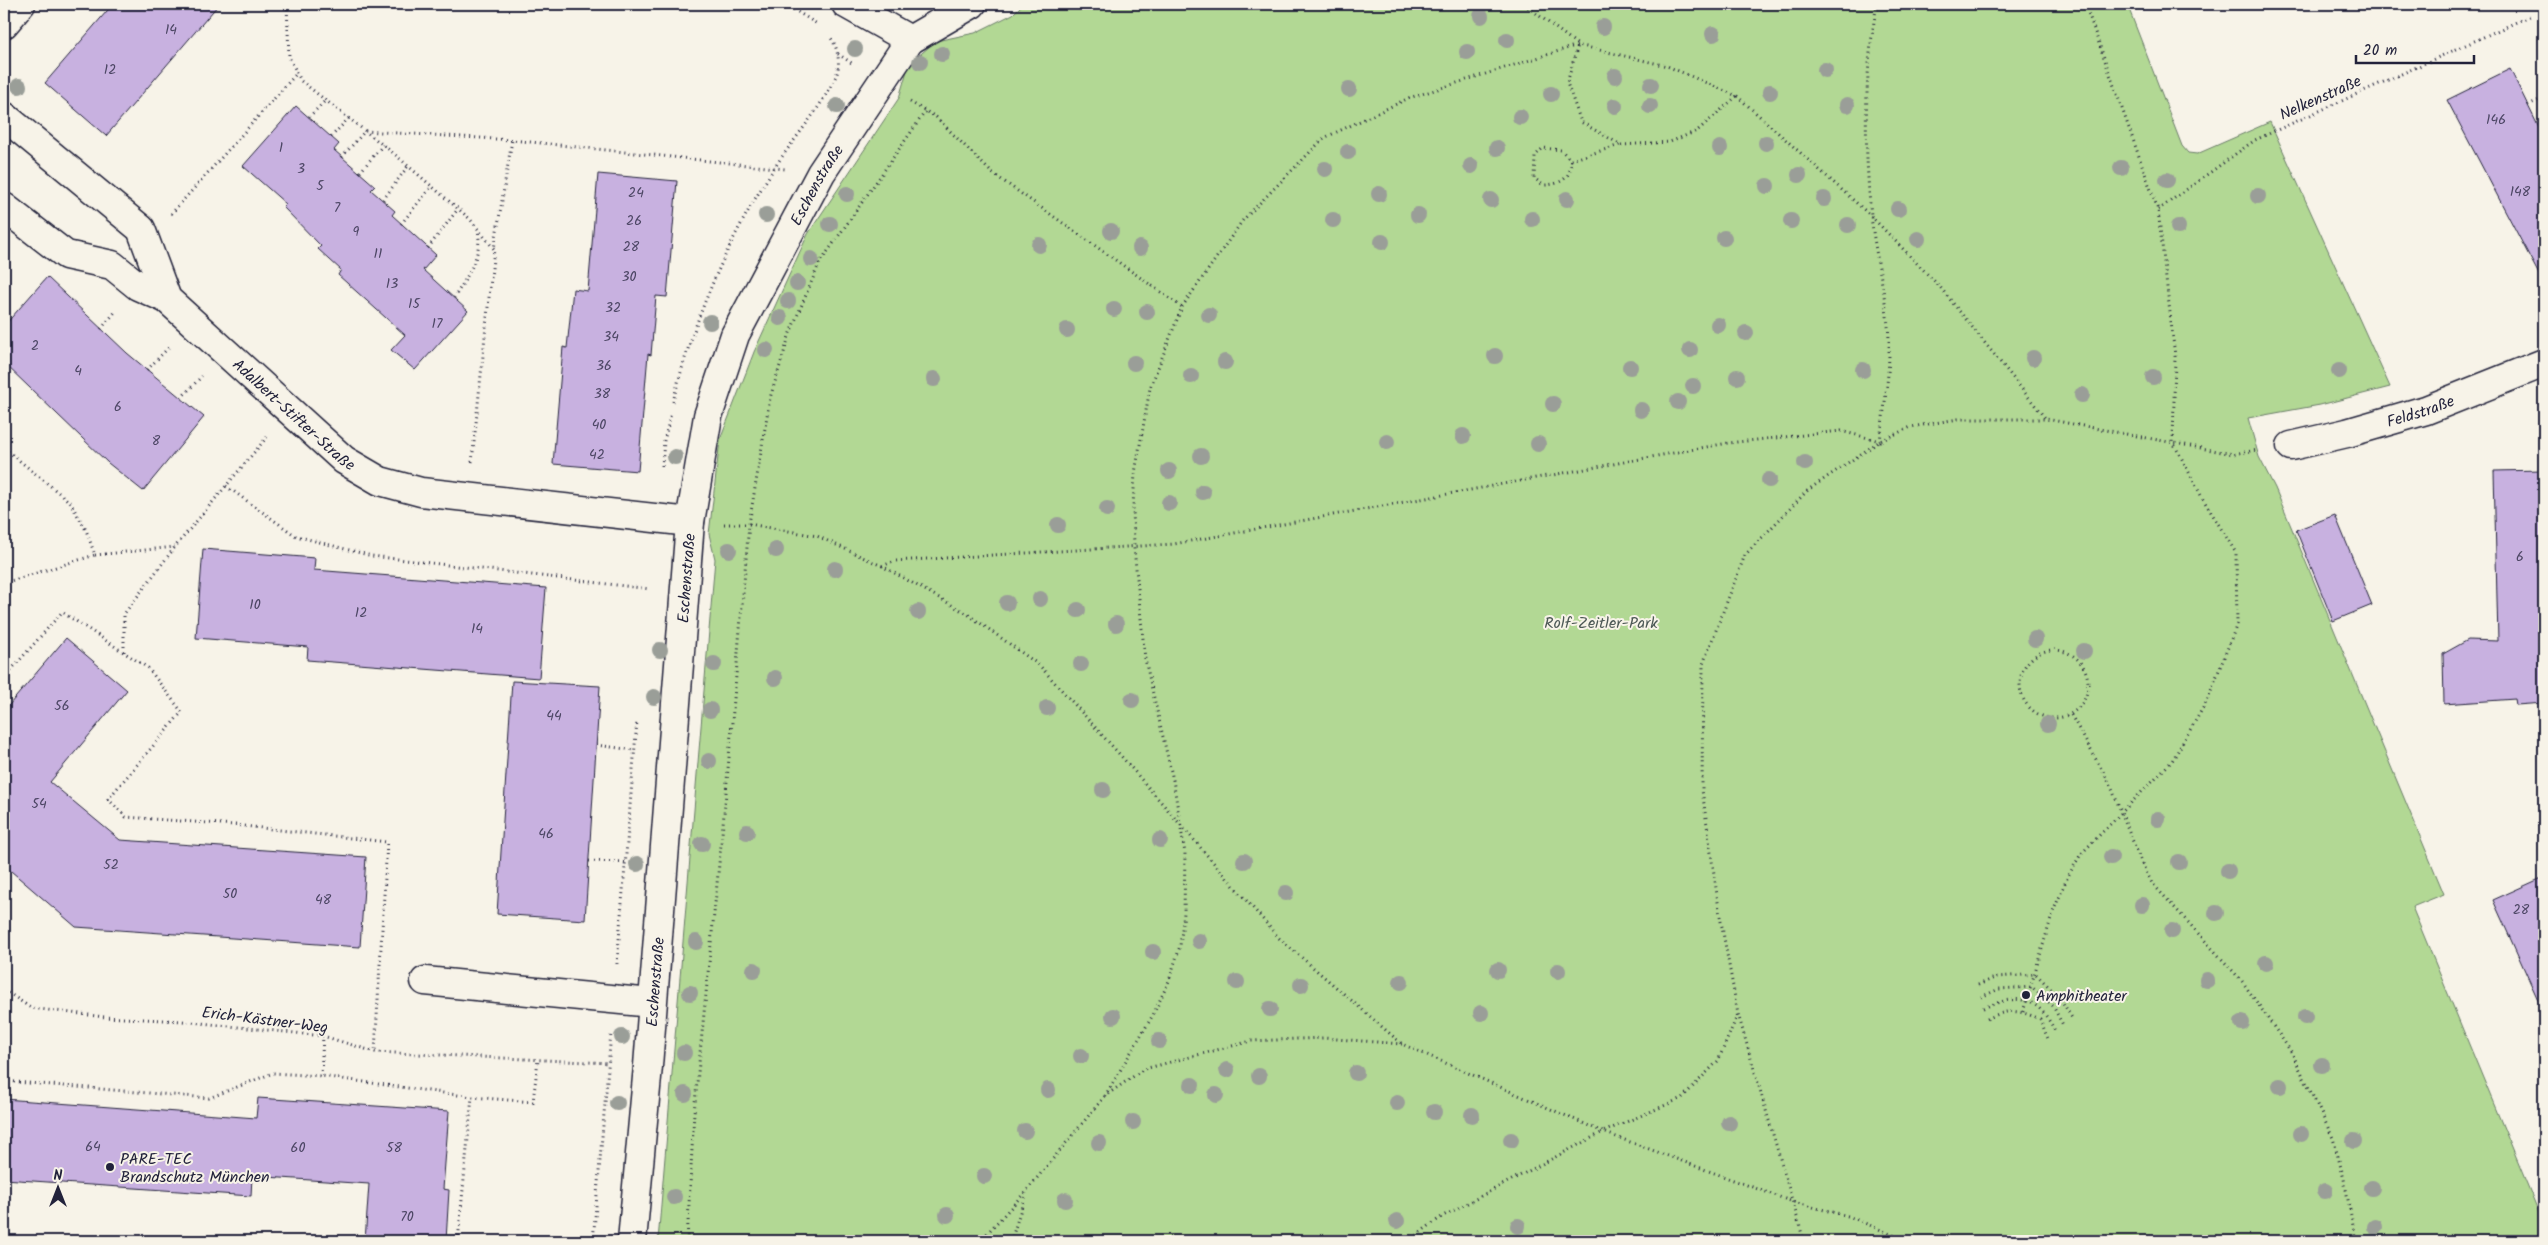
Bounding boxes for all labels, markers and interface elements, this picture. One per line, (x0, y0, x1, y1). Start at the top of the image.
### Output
house number: 14 (165, 19, 177, 41)
scale bar (2356, 32, 2473, 64)
text: 20 m (2363, 39, 2397, 63)
house number: 12 (104, 59, 116, 81)
street label: Nelkenstraße (2276, 69, 2366, 128)
house number: 146 (2486, 109, 2506, 131)
house number: 1 (279, 137, 283, 159)
street label: Eschenstraße (784, 140, 851, 231)
house number: 3 (297, 158, 305, 180)
house number: 5 (316, 175, 325, 197)
house number: 148 (2510, 181, 2531, 203)
house number: 24 (628, 182, 644, 204)
house number: 7 (334, 197, 341, 219)
house number: 26 (626, 210, 642, 232)
house number: 9 (353, 221, 360, 243)
house number: 28 (623, 236, 640, 258)
house number: 11 (374, 243, 382, 265)
house number: 30 (622, 266, 637, 288)
house number: 13 (386, 273, 398, 295)
house number: 15 (408, 293, 421, 315)
house number: 32 (605, 297, 621, 319)
house number: 17 (432, 313, 443, 335)
house number: 34 (603, 326, 619, 348)
house number: 2 (31, 335, 39, 357)
street label: Adalbert-Stifter-Straße (226, 353, 360, 478)
house number: 36 (596, 355, 612, 377)
house number: 4 (74, 360, 82, 382)
house number: 38 (594, 383, 611, 405)
street label: Feldstraße (2384, 389, 2458, 435)
house number: 6 (114, 396, 122, 418)
house number: 40 (592, 414, 606, 436)
house number: 8 (152, 430, 161, 452)
house number: 42 (589, 444, 605, 466)
street label: Eschenstraße (671, 532, 703, 624)
house number: 6 (2516, 546, 2524, 568)
house number: 10 (249, 594, 261, 616)
house number: 12 (355, 602, 367, 624)
park label: Rolf-Zeitler-Park (1544, 611, 1658, 636)
house number: 14 (471, 618, 483, 640)
house number: 56 (54, 695, 70, 717)
house number: 44 (546, 705, 562, 727)
house number: 54 (31, 793, 47, 815)
house number: 46 (538, 823, 554, 845)
house number: 52 (103, 854, 119, 876)
house number: 50 (223, 883, 237, 905)
house number: 48 (315, 889, 332, 911)
house number: 28 (2513, 899, 2530, 921)
street label: Eschenstraße (640, 936, 672, 1028)
place label: Amphitheater (2036, 984, 2128, 1009)
marker: Amphitheater (2020, 989, 2032, 1001)
street label: Erich-Kästner-Weg (200, 1000, 329, 1041)
house number: 64 (85, 1136, 101, 1158)
house number: 60 (291, 1137, 305, 1159)
house number: 58 (386, 1137, 403, 1159)
place label: PARE-TEC Brandschutz München (120, 1147, 270, 1190)
marker: PARE-TEC Brandschutz München (104, 1161, 116, 1173)
north arrow (32, 1162, 82, 1212)
text: N (54, 1165, 63, 1187)
house number: 70 (400, 1206, 414, 1228)

